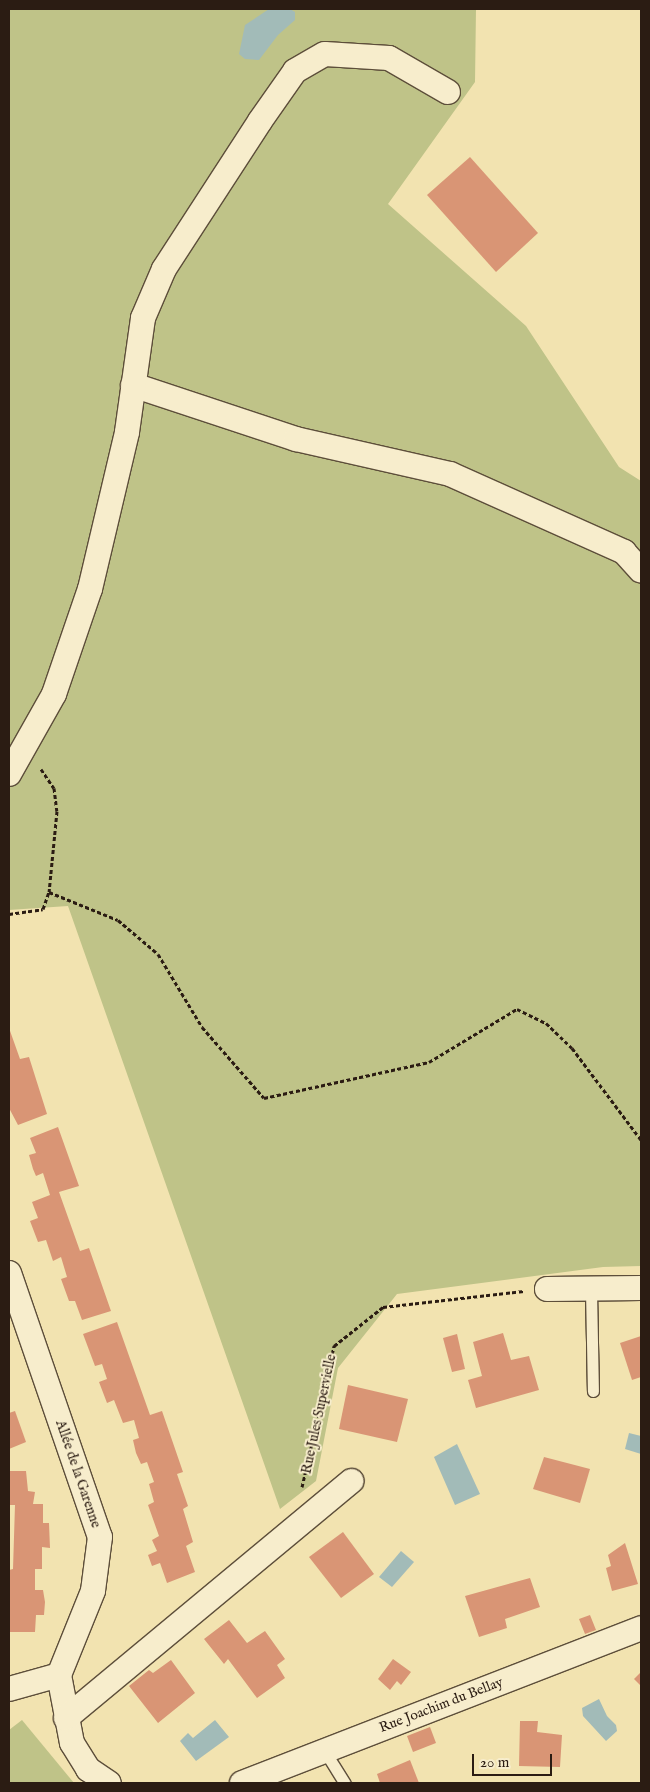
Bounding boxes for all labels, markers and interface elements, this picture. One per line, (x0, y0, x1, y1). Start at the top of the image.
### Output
street label: Rue Jules Supervielle (298, 1353, 340, 1475)
street label: Allée de la Garenne (52, 1418, 104, 1530)
street label: Rue Joachim du Bellay (377, 1674, 505, 1736)
scale bar (475, 1744, 555, 1776)
text: 20 m (480, 1753, 509, 1772)

